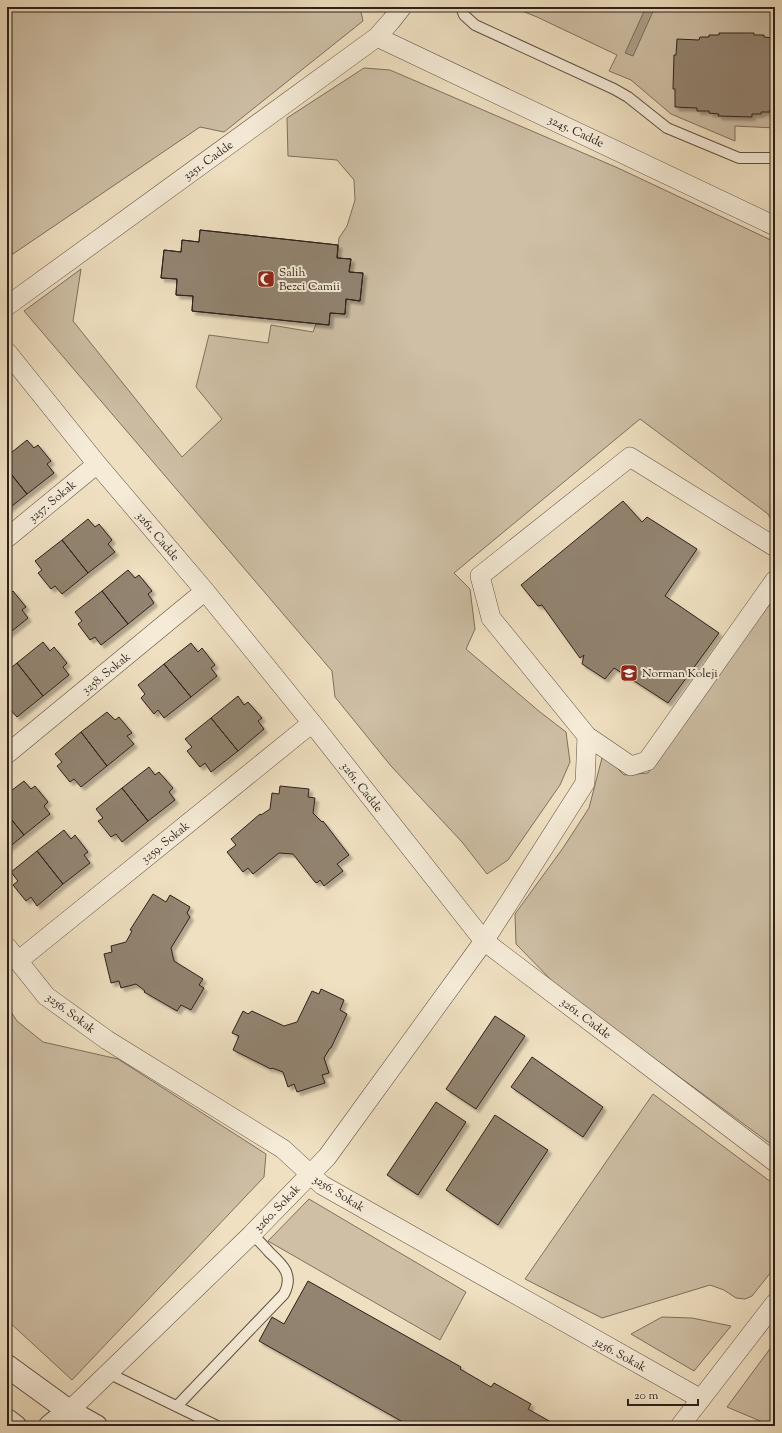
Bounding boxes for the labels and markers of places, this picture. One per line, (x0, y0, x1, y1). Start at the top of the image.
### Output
place label: Salih Bezci Camii (279, 264, 340, 296)
mosque icon: Salih Bezci Camii (256, 269, 276, 289)
school or university icon: Norman Koleji (619, 663, 639, 683)
place label: Norman Koleji (642, 665, 718, 683)

